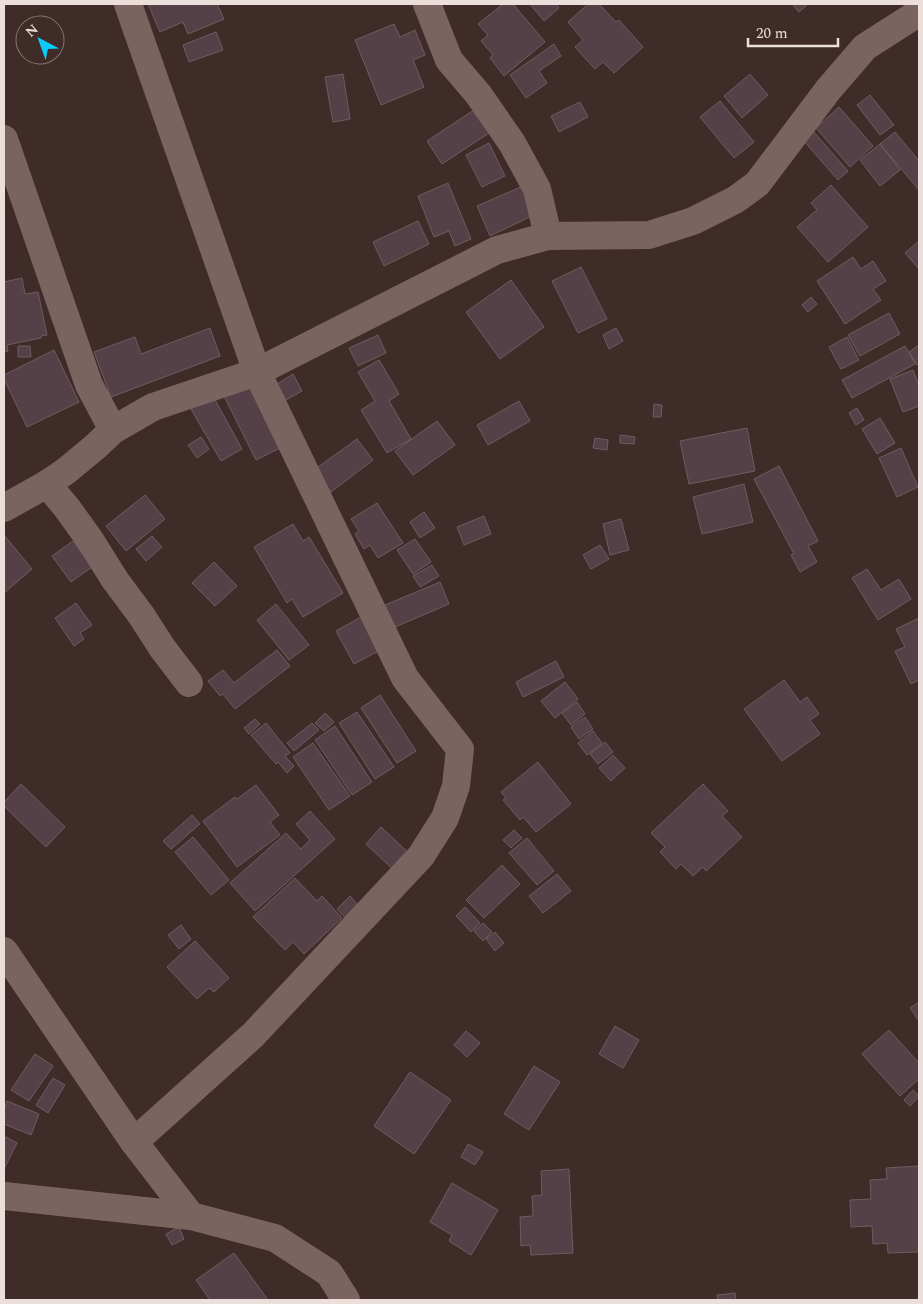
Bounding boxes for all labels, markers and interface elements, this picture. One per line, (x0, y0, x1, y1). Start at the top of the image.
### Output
north arrow (15, 15, 65, 65)
scale bar (748, 15, 838, 47)
text: N (21, 19, 43, 42)
text: 20 m (756, 22, 788, 45)

